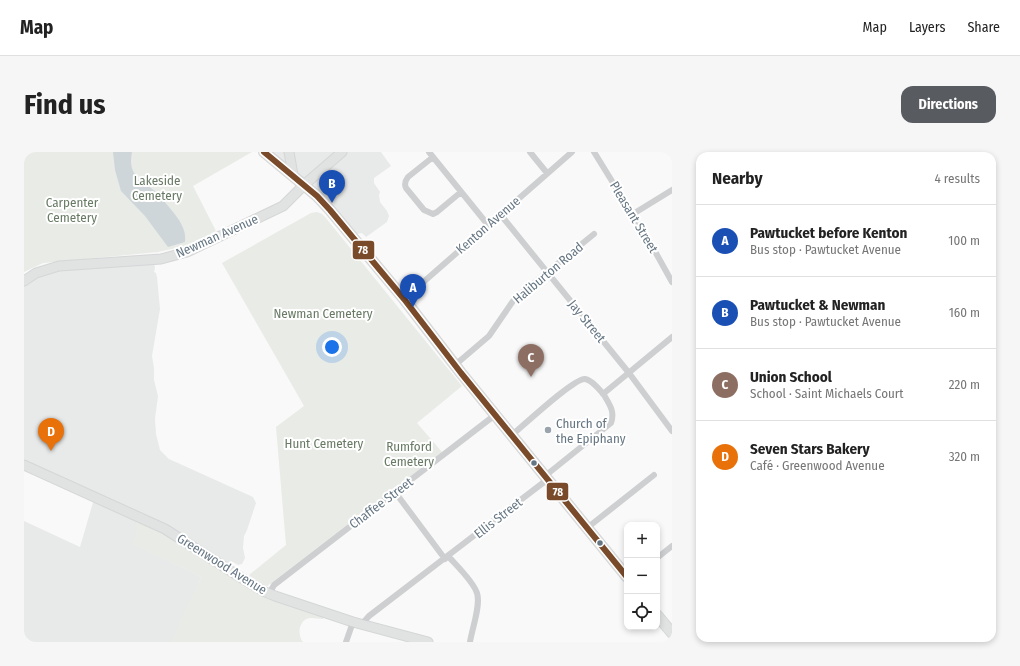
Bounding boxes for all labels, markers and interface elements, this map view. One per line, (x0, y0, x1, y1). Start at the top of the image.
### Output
text: Map (20, 16, 53, 39)
text: Map (863, 19, 887, 36)
text: Layers (909, 19, 945, 36)
text: Share (967, 19, 1000, 36)
button: Directions (901, 86, 996, 123)
text: Find us (24, 88, 106, 121)
text: Nearby (712, 168, 763, 189)
pin: B (319, 170, 345, 203)
text: 4 results (934, 171, 980, 186)
park label: Lakeside Cemetery (132, 173, 182, 203)
street label: Pleasant Street (607, 179, 662, 256)
street label: Kenton Avenue (453, 193, 523, 257)
park label: Carpenter Cemetery (46, 195, 99, 225)
street label: Newman Avenue (174, 211, 260, 261)
text: Pawtucket before Kenton (750, 224, 907, 242)
text: A (721, 233, 729, 248)
text: 100 m (948, 233, 980, 248)
street label: Haliburton Road (510, 239, 586, 307)
line badge: 78 (352, 240, 375, 260)
text: Bus stop · Pawtucket Avenue (750, 242, 901, 257)
text: 78 (358, 244, 368, 257)
pin: A (400, 274, 426, 307)
text: Pawtucket & Newman (750, 296, 885, 314)
street label: Jay Street (565, 297, 609, 346)
text: B (721, 305, 729, 320)
text: 160 m (949, 305, 980, 320)
park label: Newman Cemetery (273, 306, 373, 321)
text: Bus stop · Pawtucket Avenue (750, 314, 901, 329)
your location (322, 337, 342, 357)
pin: C (518, 344, 544, 377)
text: Union School (750, 368, 832, 386)
text: C (722, 377, 728, 392)
text: 220 m (949, 377, 980, 392)
text: School · Saint Michaels Court (750, 386, 904, 401)
place label: Church of the Epiphany (556, 416, 626, 446)
pin: D (38, 418, 64, 451)
marker: Church of the Epiphany (543, 425, 553, 435)
park label: Hunt Cemetery (285, 436, 364, 451)
park label: Rumford Cemetery (384, 439, 434, 469)
text: Seven Stars Bakery (750, 440, 870, 458)
text: D (721, 449, 729, 464)
text: 320 m (949, 449, 980, 464)
unlabelled marker (529, 458, 539, 468)
text: Café · Greenwood Avenue (750, 458, 885, 473)
street label: Chaffee Street (346, 474, 416, 532)
line badge: 78 (546, 482, 569, 501)
text: 78 (553, 486, 563, 499)
street label: Ellis Street (471, 494, 526, 541)
map controls (624, 522, 660, 630)
button: + (624, 522, 660, 558)
street label: Greenwood Avenue (175, 530, 269, 598)
unlabelled marker (595, 538, 605, 548)
button: − (624, 558, 660, 594)
button: locate (624, 594, 660, 630)

